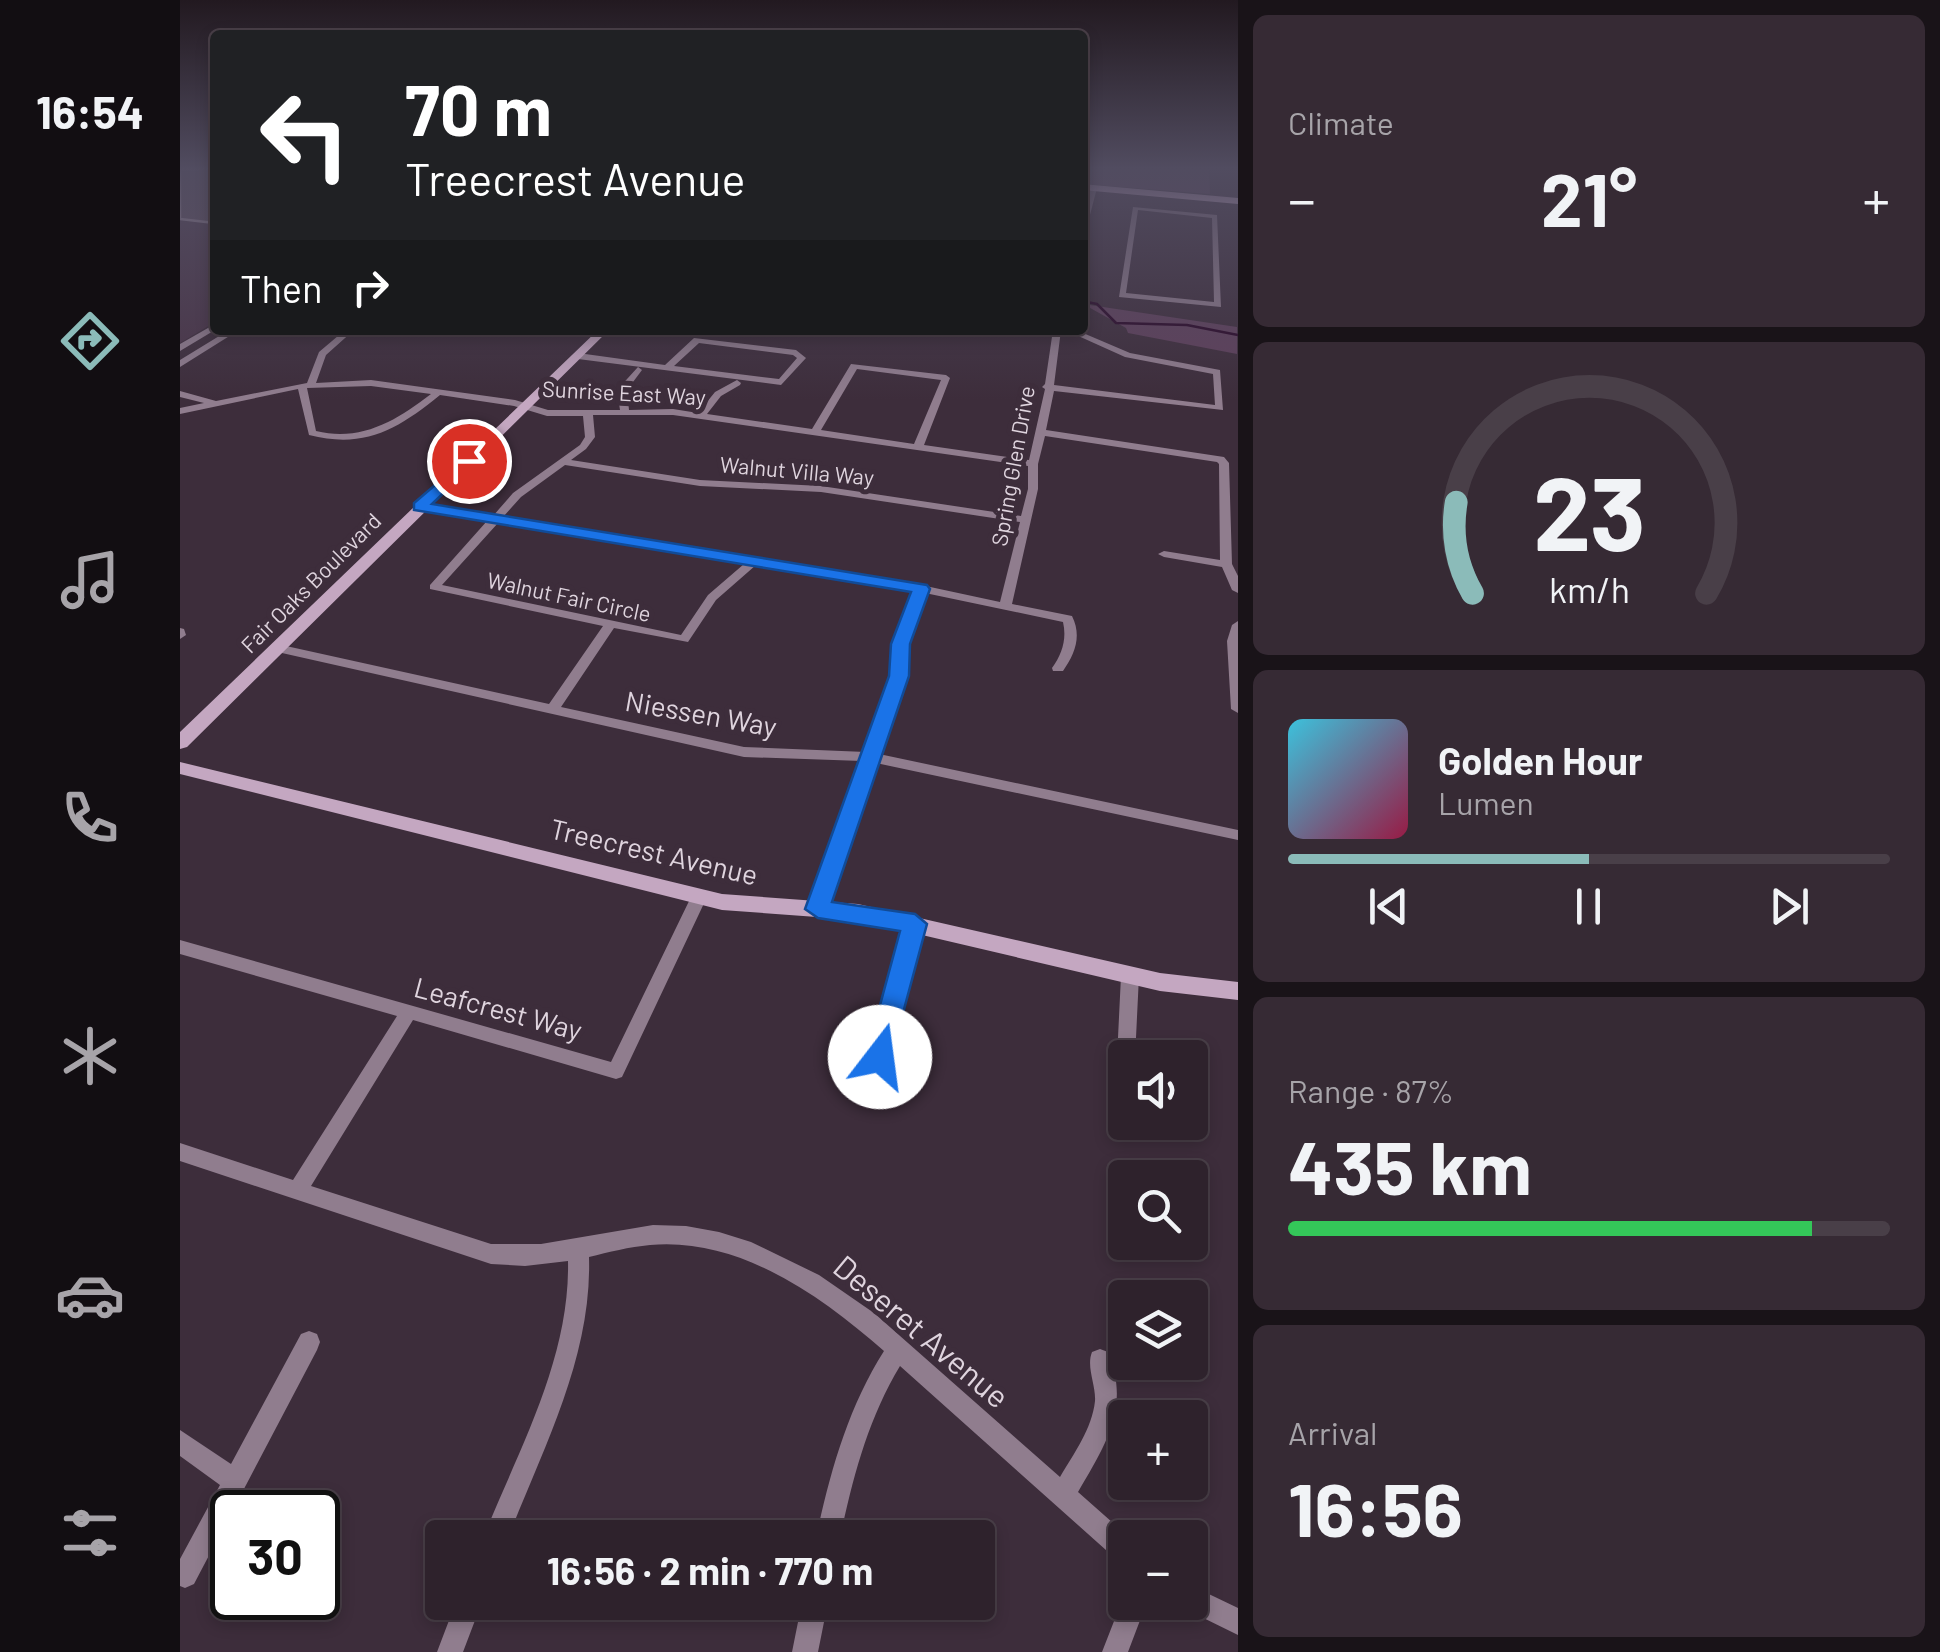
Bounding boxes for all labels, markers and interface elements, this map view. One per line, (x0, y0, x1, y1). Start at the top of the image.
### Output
text: 70 m (405, 66, 552, 150)
icon: left (240, 70, 370, 200)
text: 16:54 (36, 84, 144, 138)
text: Climate (1288, 103, 1394, 141)
text: Treecrest Avenue (405, 151, 745, 205)
text: 21° (1541, 152, 1637, 242)
text: − (1288, 165, 1316, 231)
text: + (1862, 165, 1890, 231)
icon: right (343, 260, 398, 315)
text: Then (240, 265, 323, 311)
icon: directions (55, 306, 125, 376)
street label: Sunrise East Way (542, 375, 707, 409)
street label: Spring Glen Drive (985, 384, 1039, 548)
pin (427, 419, 512, 504)
icon: arrive (442, 434, 497, 489)
text: 23 (1533, 447, 1645, 572)
street label: Walnut Villa Way (719, 450, 875, 490)
street label: Fair Oaks Boulevard (235, 507, 386, 658)
icon: music (55, 545, 125, 615)
street label: Walnut Fair Circle (485, 566, 653, 626)
text: km/h (1549, 567, 1629, 610)
street label: Niessen Way (623, 683, 780, 743)
text: Golden Hour (1438, 737, 1643, 783)
icon: phone (55, 783, 125, 853)
text: Lumen (1438, 783, 1534, 821)
street label: Treecrest Avenue (547, 811, 761, 891)
icon: previous (1361, 879, 1416, 934)
icon: pause (1561, 879, 1616, 934)
icon: next (1762, 879, 1817, 934)
street label: Leafcrest Way (411, 969, 586, 1047)
position arrow (828, 1005, 932, 1109)
icon: climate (55, 1021, 125, 1091)
map controls (1108, 1040, 1208, 1620)
button: sound (1108, 1040, 1208, 1140)
text: Range · 87% (1288, 1071, 1454, 1109)
text: 435 km (1288, 1120, 1532, 1210)
button: search (1108, 1160, 1208, 1260)
street label: Deseret Avenue (827, 1246, 1018, 1415)
icon: car (55, 1260, 125, 1330)
button: layers (1108, 1280, 1208, 1380)
button: + (1108, 1400, 1208, 1500)
text: Arrival (1288, 1413, 1377, 1451)
text: 16:56 (1288, 1462, 1463, 1552)
speed limit sign: 30 (210, 1490, 340, 1620)
icon: filters (55, 1498, 125, 1568)
button: − (1108, 1520, 1208, 1620)
text: 16:56 · 2 min · 770 m (547, 1547, 873, 1593)

